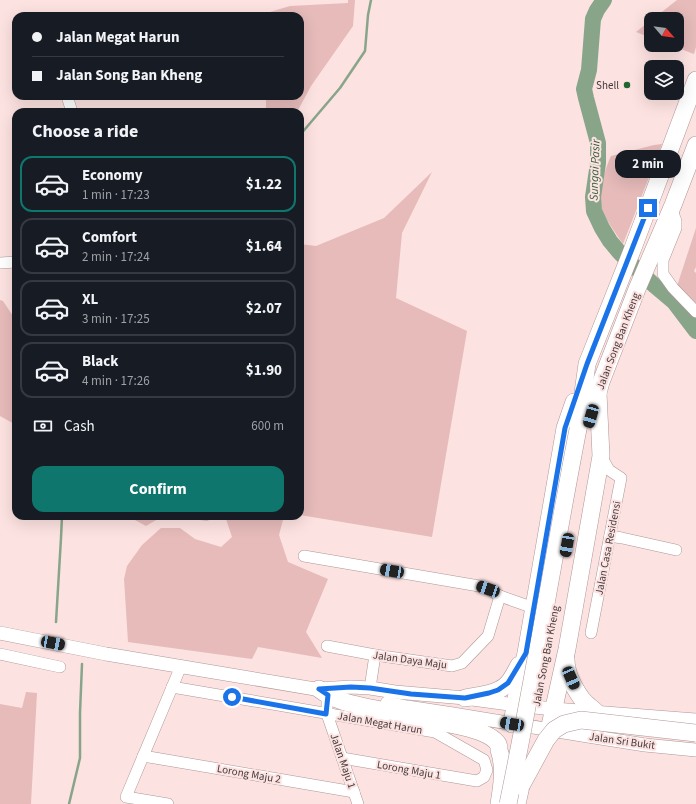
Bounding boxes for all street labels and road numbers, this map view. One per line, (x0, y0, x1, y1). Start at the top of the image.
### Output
street label: Jalan Song Ban Kheng (593, 290, 644, 392)
street label: Jalan Casa Residensi (592, 500, 624, 596)
street label: Jalan Song Ban Kheng (529, 604, 563, 708)
street label: Jalan Daya Maju (372, 647, 448, 673)
street label: Jalan Megat Harun (336, 708, 424, 738)
street label: Jalan Sri Bukit (588, 729, 656, 753)
street label: Jalan Maju 1 (327, 731, 359, 791)
street label: Lorong Maju 1 (376, 757, 442, 783)
street label: Lorong Maju 2 (216, 761, 282, 787)

